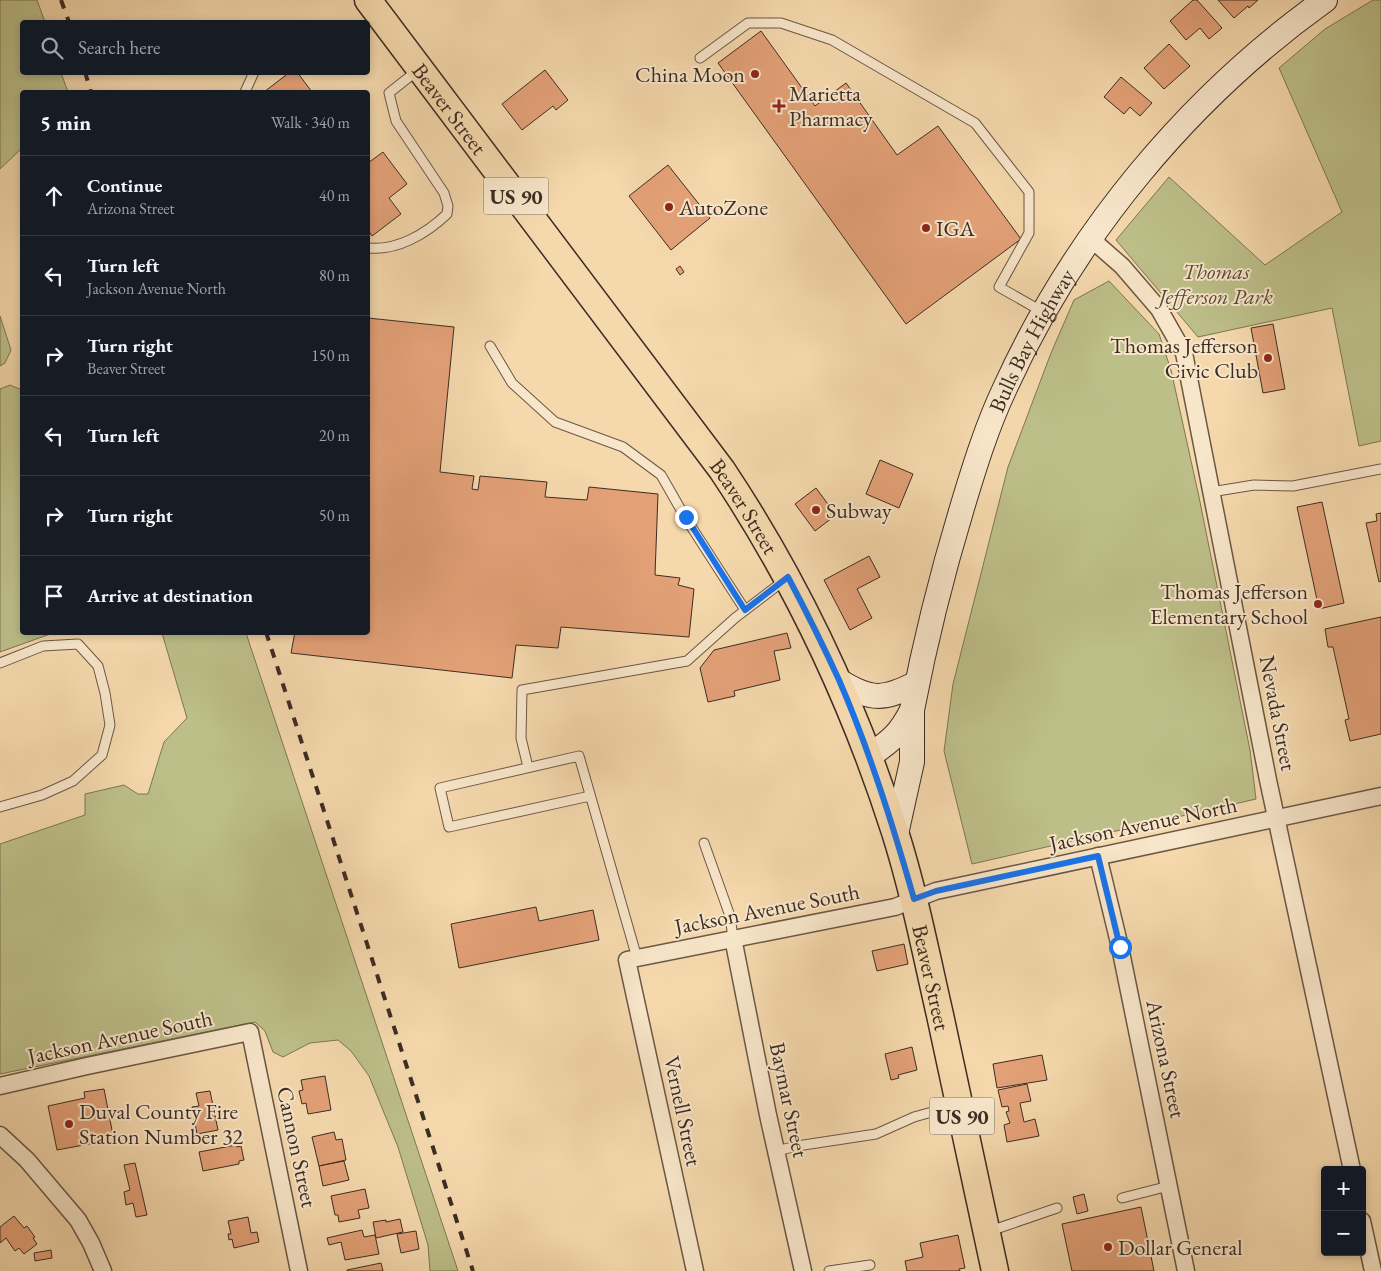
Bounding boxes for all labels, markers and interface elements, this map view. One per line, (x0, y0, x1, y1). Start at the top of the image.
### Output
search box (20, 20, 370, 75)
icon: search (38, 34, 66, 62)
text: Search here (78, 35, 160, 60)
street label: Beaver Street (406, 57, 494, 160)
place label: China Moon (635, 60, 745, 89)
marker: China Moon (749, 68, 761, 80)
place label: Marietta Pharmacy (789, 79, 873, 133)
marker: Marietta Pharmacy (773, 100, 785, 112)
text: 5 min (40, 109, 91, 136)
text: Walk · 340 m (271, 112, 350, 133)
text: Continue (87, 173, 162, 198)
road number: US 90 (484, 178, 548, 215)
icon: ahead (40, 182, 68, 210)
text: 40 m (319, 185, 350, 206)
place label: AutoZone (678, 193, 768, 222)
text: Arizona Street (87, 198, 174, 219)
marker: AutoZone (663, 201, 675, 213)
place label: IGA (936, 214, 976, 243)
marker: IGA (920, 222, 932, 234)
text: Turn left (87, 253, 159, 278)
park label: Thomas Jefferson Park (1154, 257, 1273, 311)
icon: left (40, 262, 68, 290)
street label: Bulls Bay Highway (982, 263, 1081, 417)
text: 80 m (319, 265, 350, 286)
text: Jackson Avenue North (87, 278, 226, 299)
place label: Thomas Jefferson Civic Club (1110, 331, 1258, 385)
text: Turn right (87, 333, 173, 358)
icon: right (40, 342, 68, 370)
text: 150 m (311, 345, 350, 366)
marker: Thomas Jefferson Civic Club (1262, 352, 1274, 364)
text: Beaver Street (87, 358, 165, 379)
icon: left (40, 422, 68, 450)
text: Turn left (87, 423, 159, 448)
text: 20 m (319, 425, 350, 446)
street label: Beaver Street (704, 452, 785, 559)
place label: Subway (826, 496, 892, 525)
icon: right (40, 502, 68, 530)
text: Turn right (87, 503, 173, 528)
marker: Subway (810, 504, 822, 516)
text: 50 m (319, 505, 350, 526)
route end (675, 506, 698, 529)
place label: Thomas Jefferson Elementary School (1150, 577, 1308, 631)
icon: arrive (40, 582, 68, 610)
text: Arrive at destination (87, 583, 253, 608)
marker: Thomas Jefferson Elementary School (1312, 598, 1324, 610)
street label: Nevada Street (1253, 653, 1303, 773)
street label: Jackson Avenue North (1045, 790, 1239, 858)
street label: Jackson Avenue South (670, 877, 862, 942)
street label: Beaver Street (906, 922, 957, 1033)
route start (1109, 936, 1132, 959)
street label: Arizona Street (1139, 996, 1193, 1121)
street label: Jackson Avenue South (23, 1003, 215, 1071)
street label: Baymar Street (763, 1040, 815, 1160)
street label: Vernell Street (657, 1053, 709, 1169)
street label: Cannon Street (270, 1084, 324, 1210)
place label: Duval County Fire Station Number 32 (79, 1097, 243, 1151)
road number: US 90 (930, 1098, 994, 1134)
marker: Duval County Fire Station Number 32 (63, 1118, 75, 1130)
map controls (1321, 1166, 1366, 1256)
button: + (1321, 1166, 1366, 1211)
button: − (1321, 1211, 1366, 1256)
place label: Dollar General (1118, 1233, 1242, 1262)
marker: Dollar General (1102, 1241, 1114, 1253)

